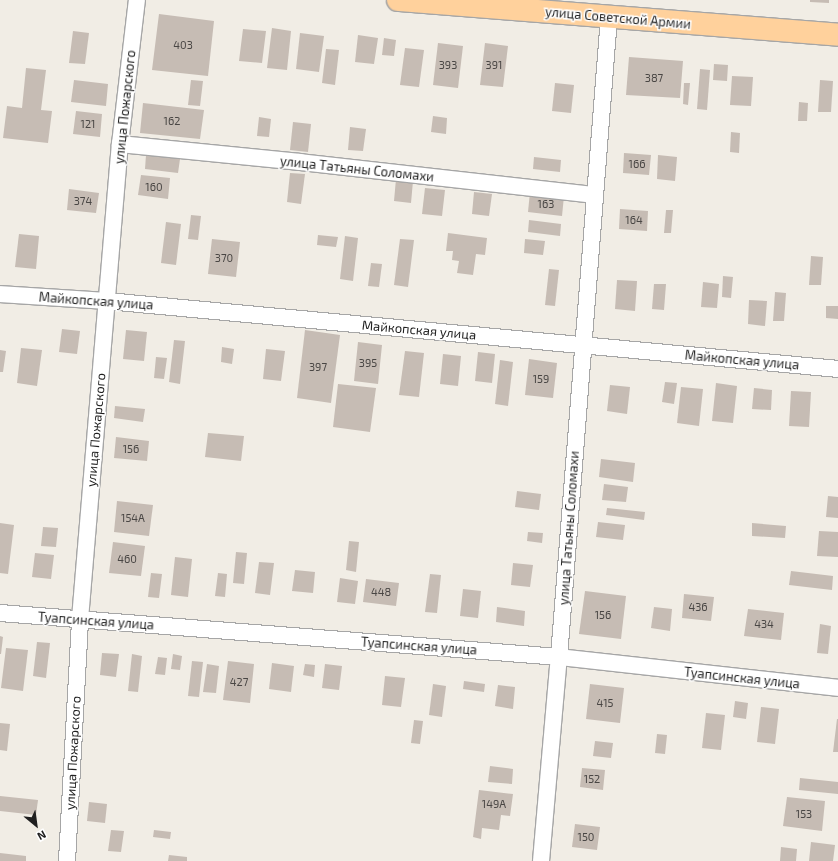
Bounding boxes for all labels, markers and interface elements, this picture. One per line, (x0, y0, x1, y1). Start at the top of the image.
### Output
street label: улица Советской Армии (545, 4, 691, 32)
house number: 403 (173, 38, 193, 52)
street label: улица Пожарского (111, 49, 139, 165)
house number: 393 (439, 58, 457, 72)
house number: 391 (486, 58, 502, 72)
house number: 387 (645, 71, 663, 85)
house number: 162 (164, 114, 180, 128)
house number: 121 (81, 117, 95, 131)
street label: улица Татьяны Соломахи (279, 153, 435, 185)
house number: 166 (629, 157, 645, 171)
house number: 160 (145, 180, 163, 194)
house number: 374 (74, 194, 92, 208)
house number: 163 (538, 197, 554, 211)
house number: 164 (625, 213, 643, 227)
house number: 370 (215, 251, 233, 265)
street label: Майкопская улица (38, 289, 154, 313)
street label: Майкопская улица (361, 317, 477, 343)
street label: Майкопская улица (684, 347, 800, 373)
house number: 395 (359, 356, 377, 370)
house number: 397 (309, 360, 327, 374)
street label: улица Пожарского (83, 372, 109, 488)
house number: 159 (533, 372, 549, 386)
house number: 156 (123, 442, 139, 456)
street label: улица Татьяны Соломахи (556, 450, 582, 606)
house number: 154А (121, 511, 145, 525)
house number: 460 (117, 552, 137, 566)
house number: 448 (371, 585, 391, 599)
house number: 436 (688, 600, 708, 614)
house number: 156 (595, 608, 611, 622)
street label: Туапсинская улица (37, 609, 155, 633)
house number: 434 (754, 617, 774, 631)
street label: Туапсинская улица (360, 634, 478, 658)
street label: Туапсинская улица (683, 664, 801, 692)
house number: 427 (230, 675, 248, 689)
street label: улица Пожарского (62, 695, 84, 811)
house number: 415 (596, 696, 614, 710)
house number: 152 (584, 772, 600, 786)
house number: 149А (482, 797, 506, 811)
north arrow (16, 805, 56, 845)
house number: 153 (796, 807, 812, 821)
text: N (35, 828, 49, 844)
house number: 150 (578, 830, 594, 844)

